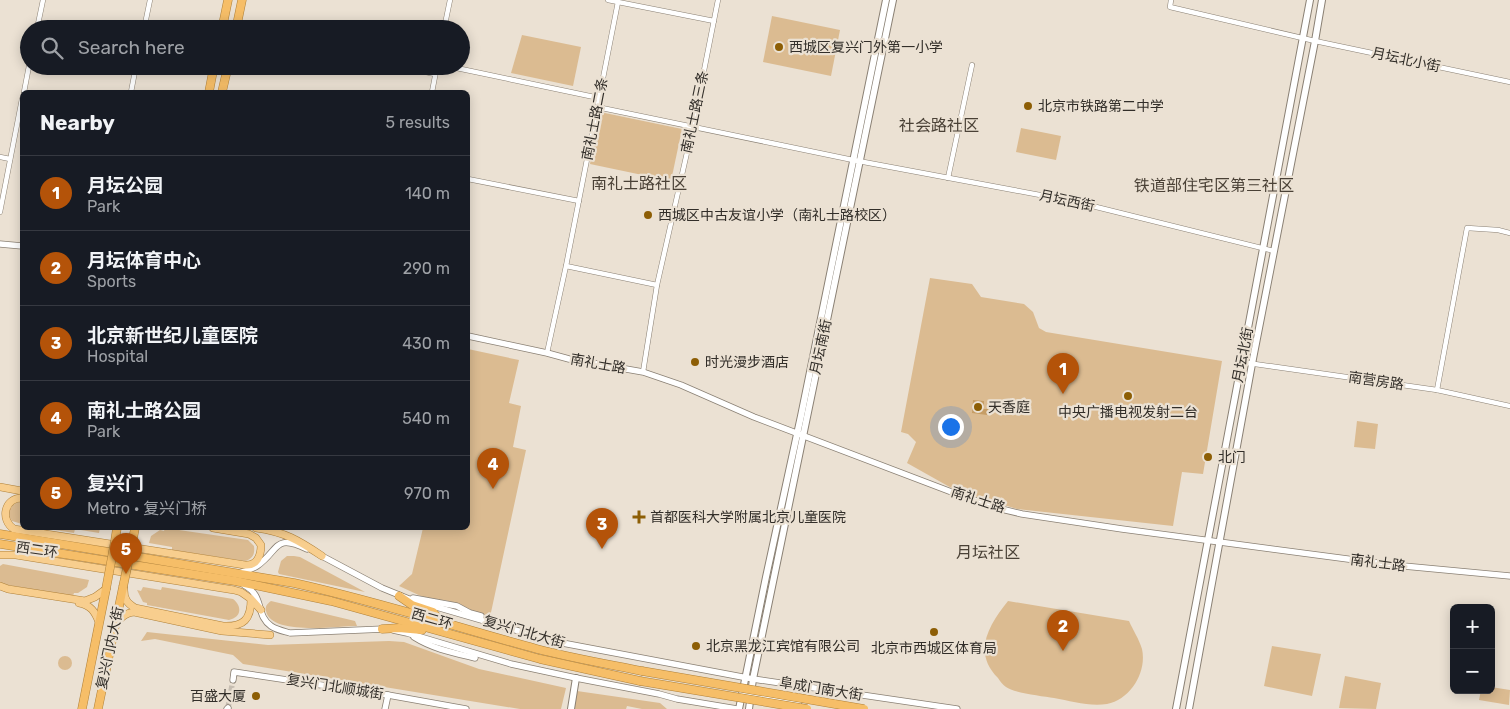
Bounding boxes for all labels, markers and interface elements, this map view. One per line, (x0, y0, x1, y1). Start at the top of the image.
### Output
search box (20, 20, 470, 75)
icon: search (38, 34, 66, 62)
text: Search here (78, 36, 185, 59)
place label: 西城区复兴门外第一小学 (789, 39, 943, 56)
marker: 西城区复兴门外第一小学 (773, 41, 785, 53)
street label: 月坛北小街 (1370, 44, 1442, 76)
street label: 南礼士路三条 (678, 69, 712, 155)
street label: 南礼士路二条 (579, 76, 611, 162)
place label: 北京市铁路第二中学 (1038, 98, 1164, 115)
marker: 北京市铁路第二中学 (1022, 100, 1034, 112)
text: Nearby (40, 110, 115, 135)
text: 5 results (386, 113, 450, 132)
district label: 社会路社区 (899, 116, 979, 135)
text: 月坛公园 (87, 174, 163, 197)
district label: 南礼士路社区 (591, 174, 687, 193)
district label: 铁道部住宅区第三社区 (1134, 176, 1294, 195)
text: 1 (52, 184, 60, 203)
text: 140 m (405, 184, 450, 203)
street label: 月坛西街 (1038, 187, 1096, 215)
text: Park (87, 197, 120, 216)
place label: 西城区中古友谊小学（南礼士路校区） (658, 207, 896, 224)
marker: 西城区中古友谊小学（南礼士路校区） (642, 209, 654, 221)
text: 月坛体育中心 (87, 249, 201, 272)
text: 2 (51, 259, 61, 278)
text: 290 m (403, 259, 450, 278)
text: Sports (87, 272, 136, 291)
street label: 月坛南街 (807, 318, 835, 376)
text: 北京新世纪儿童医院 (87, 324, 258, 347)
street label: 月坛北街 (1229, 326, 1257, 384)
text: 3 (51, 334, 61, 353)
text: 430 m (402, 334, 450, 353)
text: Hospital (87, 347, 148, 366)
street label: 南礼士路 (569, 351, 627, 377)
pin: 1 (1047, 353, 1079, 394)
place label: 时光漫步酒店 (705, 354, 789, 371)
marker: 时光漫步酒店 (689, 356, 701, 368)
street label: 南营房路 (1347, 369, 1405, 393)
marker: 中央广播电视发射二台 (1122, 390, 1134, 402)
text: 南礼士路公园 (87, 399, 201, 422)
place label: 天香庭 (988, 399, 1030, 416)
marker: 天香庭 (972, 401, 984, 413)
place label: 中央广播电视发射二台 (1058, 404, 1198, 421)
text: 4 (51, 409, 61, 428)
text: 540 m (402, 409, 450, 428)
your location (938, 414, 964, 440)
text: Park (87, 422, 120, 441)
pin: 4 (477, 448, 509, 489)
place label: 北门 (1218, 449, 1246, 466)
marker: 北门 (1202, 451, 1214, 463)
text: 复兴门 (87, 472, 144, 495)
street label: 南礼士路 (949, 483, 1007, 517)
text: 5 (51, 484, 61, 503)
text: 970 m (404, 484, 450, 503)
text: Metro · 复兴门桥 (87, 499, 207, 518)
pin: 3 (586, 508, 618, 549)
place label: 首都医科大学附属北京儿童医院 (650, 509, 846, 526)
marker: 首都医科大学附属北京儿童医院 (632, 510, 646, 524)
pin: 5 (110, 533, 142, 574)
street label: 西二环 (15, 539, 59, 561)
district label: 月坛社区 (956, 543, 1020, 562)
street label: 南礼士路 (1349, 551, 1407, 575)
map controls (1450, 604, 1495, 694)
button: + (1450, 604, 1495, 649)
street label: 复兴门内大街 (93, 605, 127, 691)
street label: 西二环 (409, 605, 455, 633)
pin: 2 (1047, 610, 1079, 651)
street label: 复兴门北大街 (481, 612, 567, 652)
marker: 北京市西城区体育局 (928, 626, 940, 638)
place label: 北京黑龙江宾馆有限公司 (706, 638, 860, 655)
marker: 北京黑龙江宾馆有限公司 (690, 640, 702, 652)
place label: 北京市西城区体育局 (871, 640, 997, 657)
button: − (1450, 649, 1495, 694)
street label: 复兴门北顺城街 (285, 671, 385, 703)
street label: 阜成门南大街 (778, 674, 864, 704)
place label: 百盛大厦 (190, 688, 246, 705)
marker: 百盛大厦 (250, 690, 262, 702)

